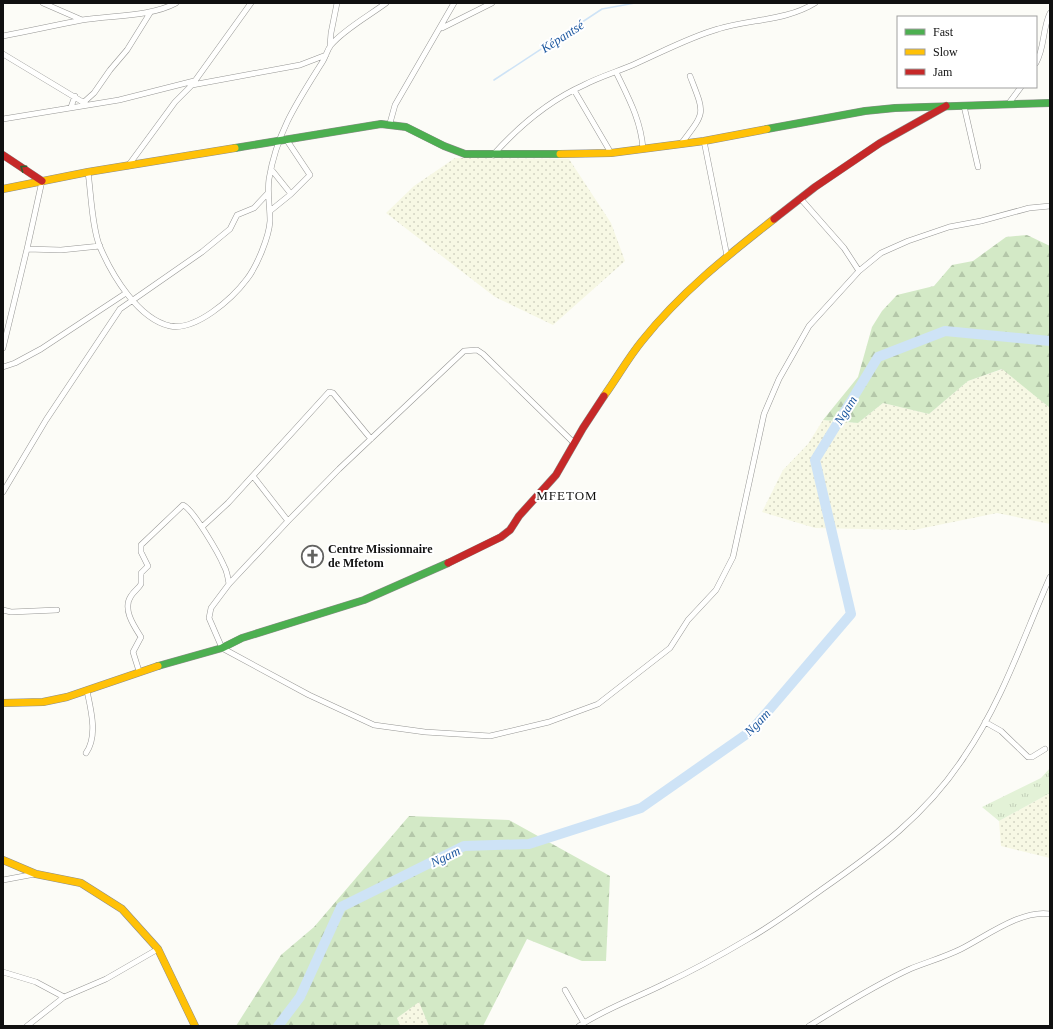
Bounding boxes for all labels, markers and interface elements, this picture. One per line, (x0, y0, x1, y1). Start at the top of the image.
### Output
water label: Képantsé (537, 16, 588, 56)
legend (897, 16, 1037, 88)
text: Fast (933, 25, 954, 39)
text: Slow (933, 45, 958, 59)
text: Jam (933, 65, 953, 79)
one-way arrow (20, 166, 27, 173)
water label: Ngam (830, 393, 860, 428)
district label: MFETOM (536, 488, 598, 503)
place label: Centre Missionnaire de Mfetom (328, 542, 433, 570)
church icon: Centre Missionnaire de Mfetom (300, 543, 326, 569)
water label: Ngam (740, 706, 774, 739)
water label: Ngam (427, 843, 462, 870)

